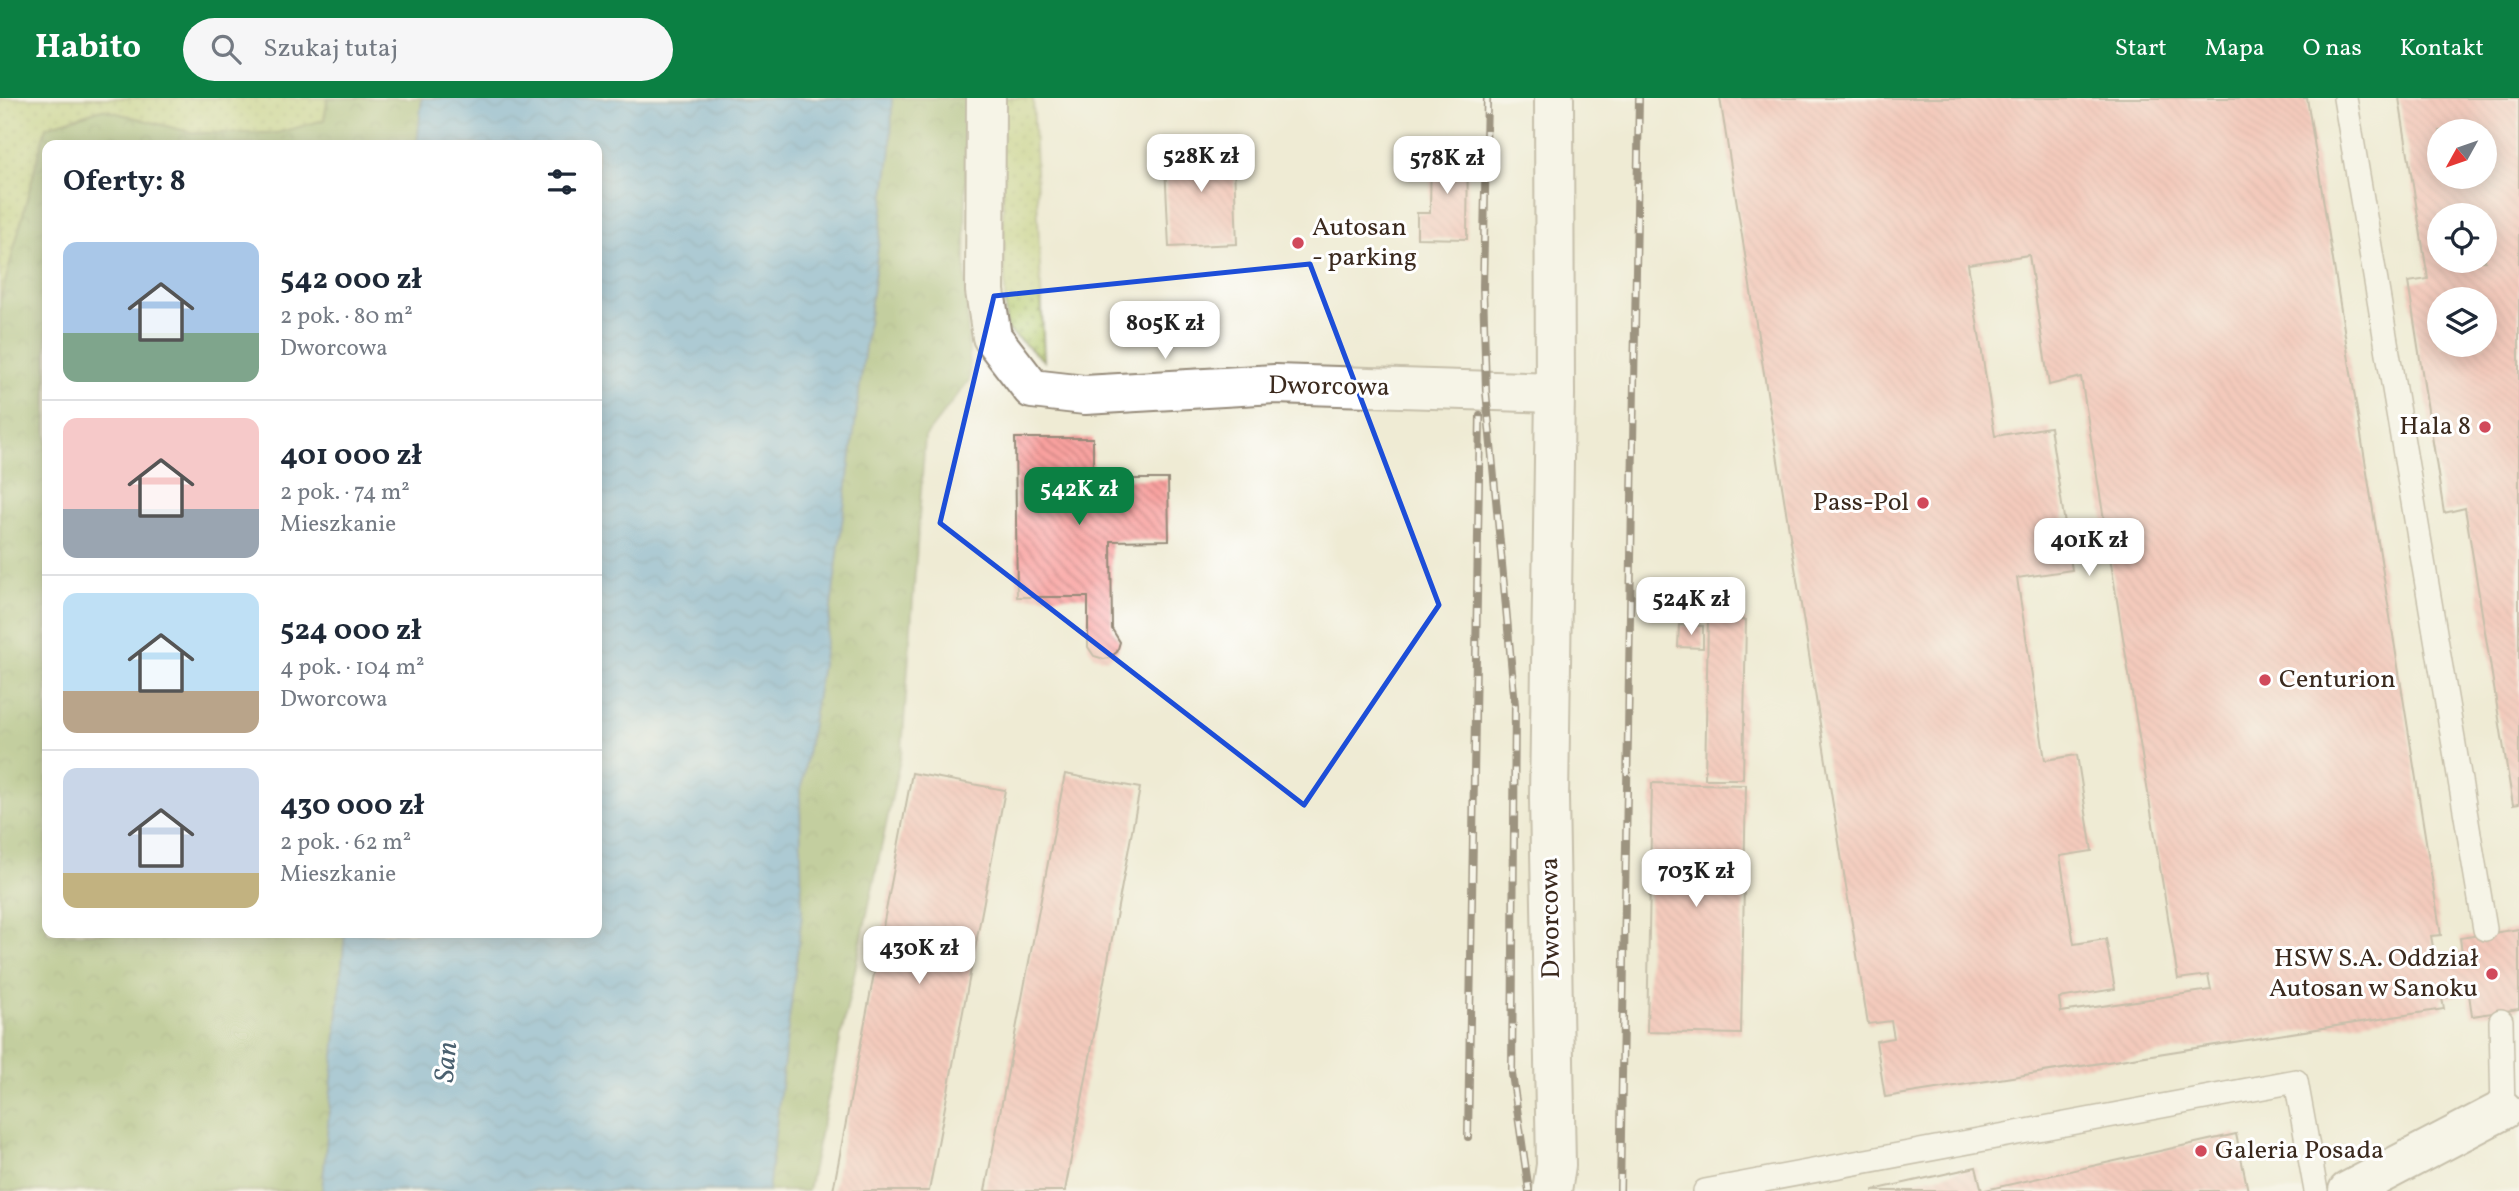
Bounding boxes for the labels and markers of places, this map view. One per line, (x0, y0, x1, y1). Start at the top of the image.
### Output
pin: 528K zł (1136, 134, 1266, 194)
pin: 578K zł (1382, 136, 1512, 196)
place label: Autosan - parking (1312, 210, 1417, 276)
marker: Autosan - parking (1290, 235, 1306, 251)
pin: 805K zł (1100, 302, 1230, 361)
place label: Hala 8 (2399, 409, 2471, 445)
marker: Hala 8 (2477, 419, 2493, 435)
pin: 542K zł (1014, 468, 1144, 527)
place label: Pass-Pol (1813, 485, 1909, 521)
marker: Pass-Pol (1915, 495, 1931, 511)
pin: 401K zł (2024, 518, 2154, 578)
pin: 524K zł (1626, 578, 1756, 637)
place label: Centurion (2279, 662, 2396, 698)
marker: Centurion (2257, 672, 2273, 688)
pin: 703K zł (1631, 850, 1761, 909)
pin: 430K zł (854, 926, 984, 986)
place label: HSW S.A. Oddział Autosan w Sanoku (2269, 941, 2479, 1007)
marker: HSW S.A. Oddział Autosan w Sanoku (2484, 966, 2500, 982)
place label: Galeria Posada (2215, 1133, 2384, 1169)
marker: Galeria Posada (2193, 1143, 2209, 1159)

